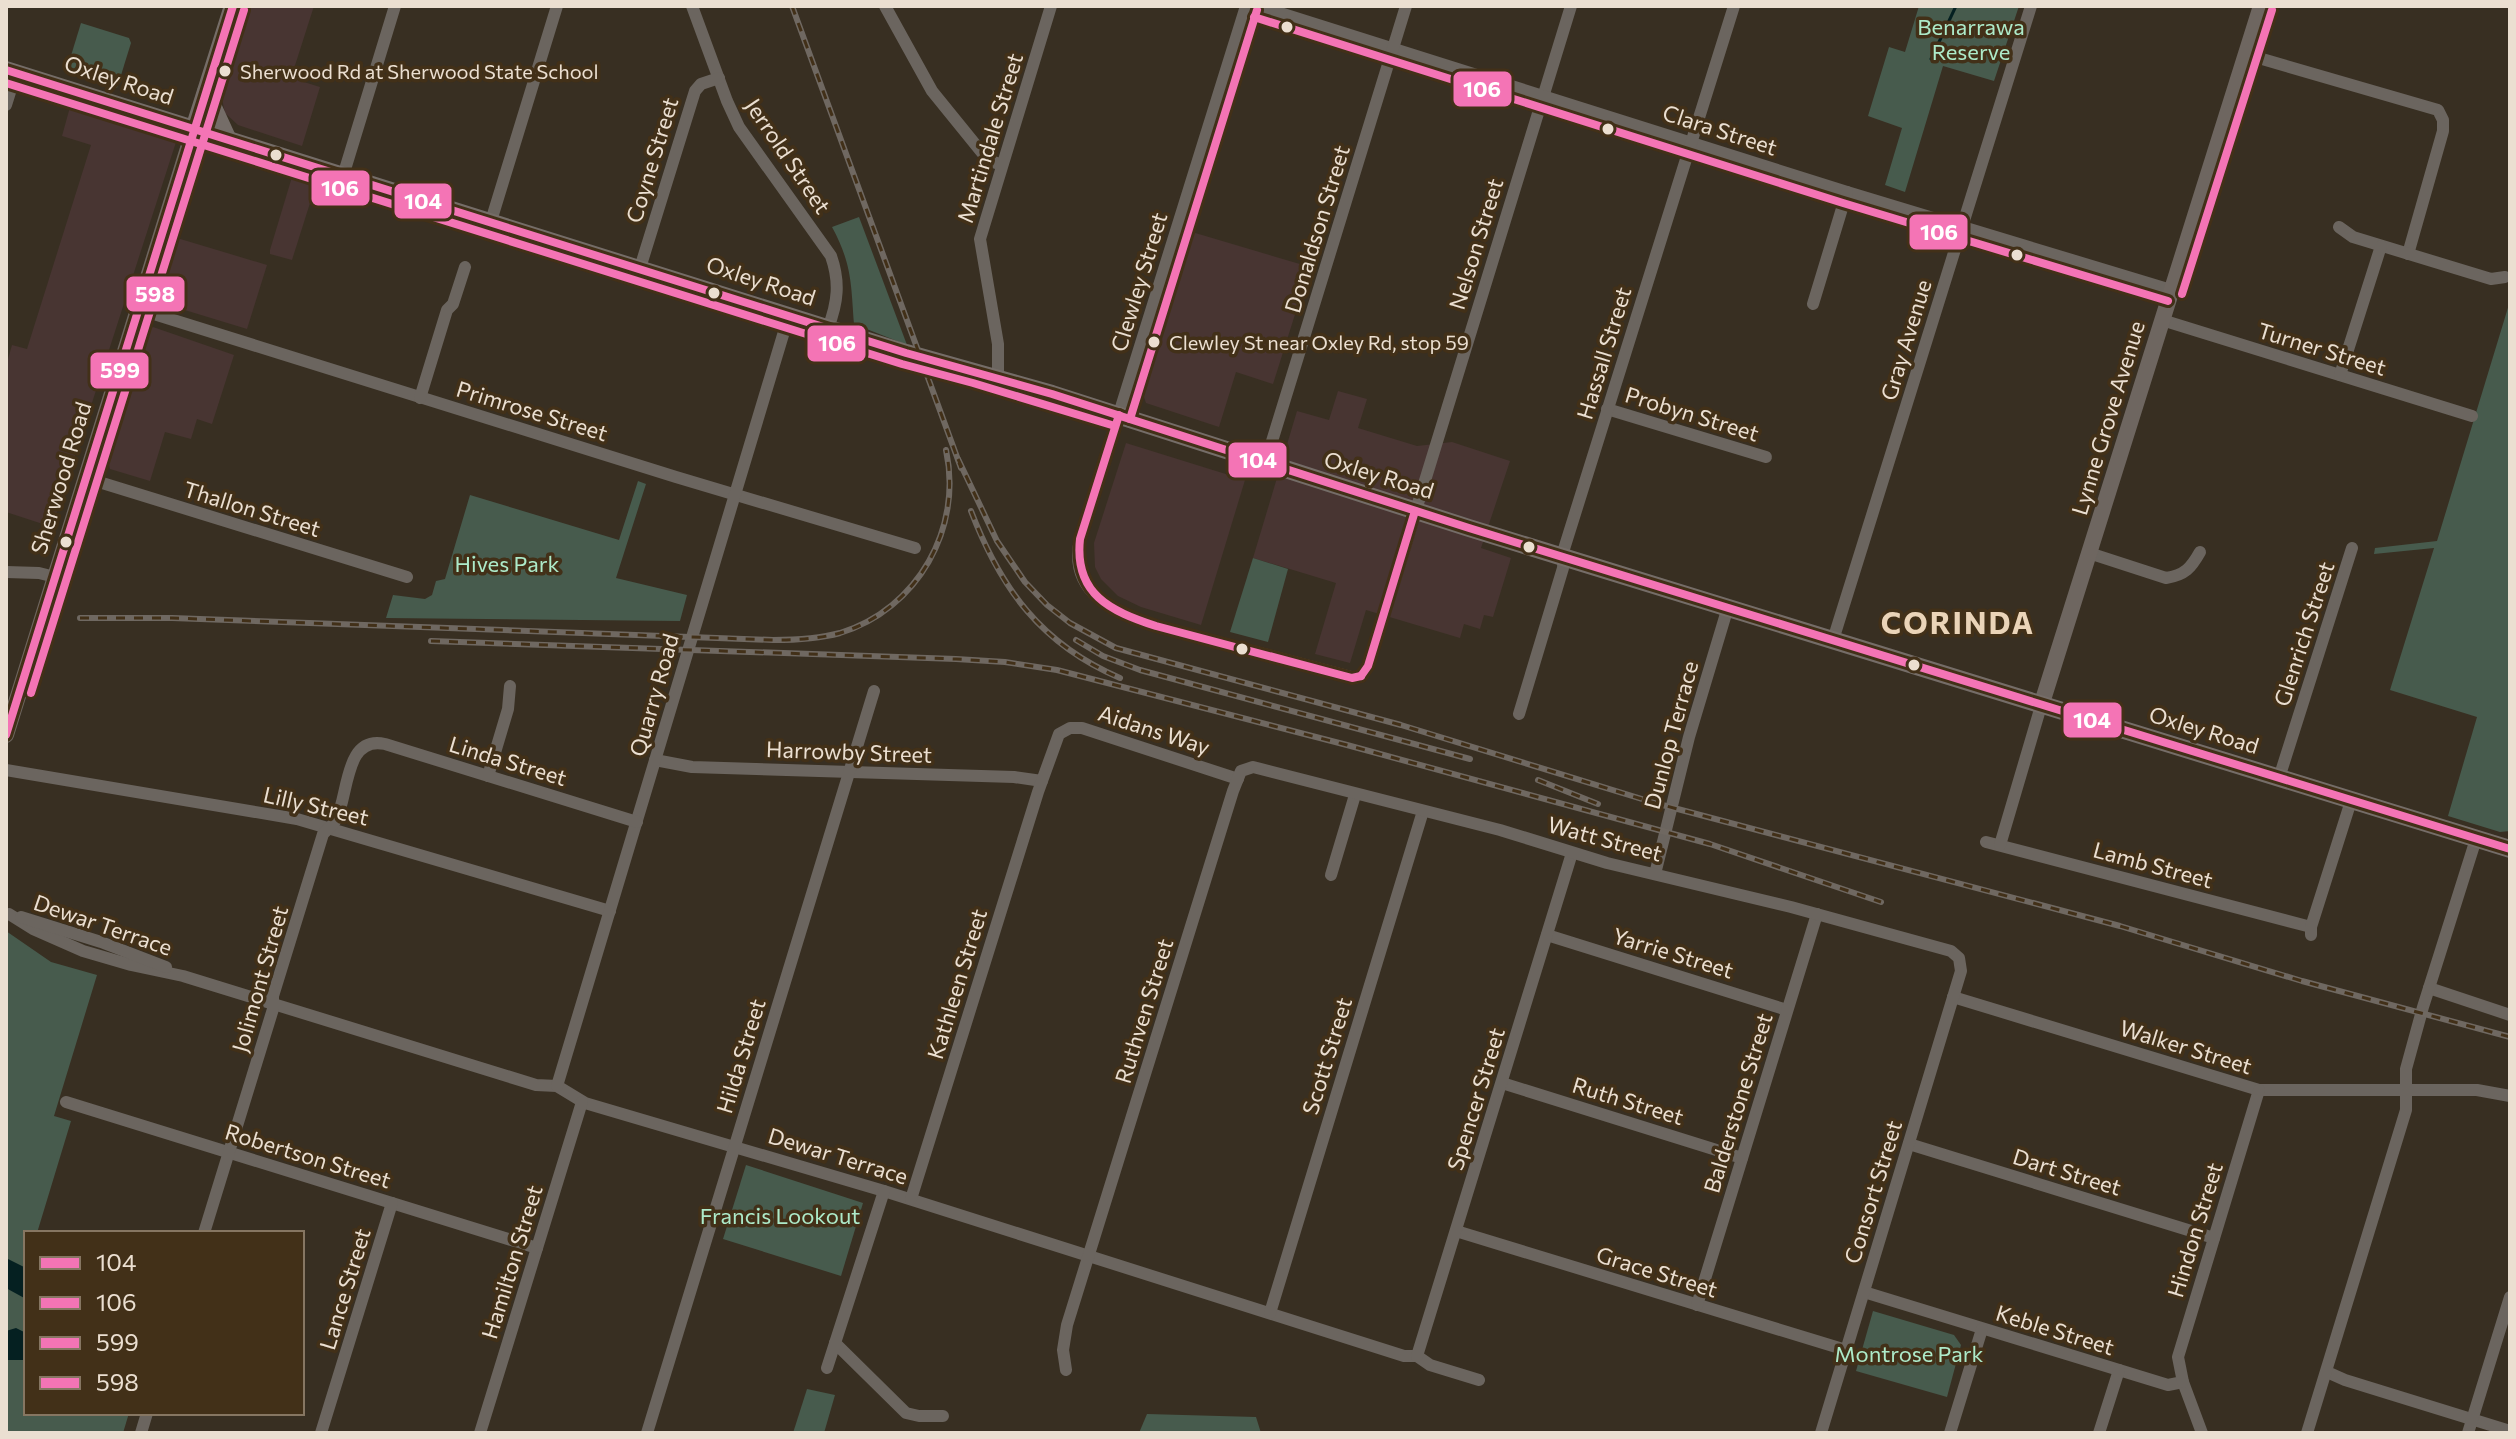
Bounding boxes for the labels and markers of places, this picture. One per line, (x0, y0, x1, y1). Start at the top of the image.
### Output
unlabelled marker (1279, 19, 1295, 35)
place label: Sherwood Rd at Sherwood State School (240, 59, 599, 83)
marker: Sherwood Rd at Sherwood State School (217, 63, 233, 79)
unlabelled marker (1600, 121, 1616, 137)
unlabelled marker (268, 147, 284, 163)
unlabelled marker (2009, 247, 2025, 263)
unlabelled marker (706, 285, 722, 301)
place label: Clewley St near Oxley Rd, stop 59 (1169, 330, 1469, 354)
marker: Clewley St near Oxley Rd, stop 59 (1146, 334, 1162, 350)
unlabelled marker (58, 534, 74, 550)
unlabelled marker (1521, 539, 1537, 555)
unlabelled marker (1234, 641, 1250, 657)
unlabelled marker (1906, 657, 1922, 673)

